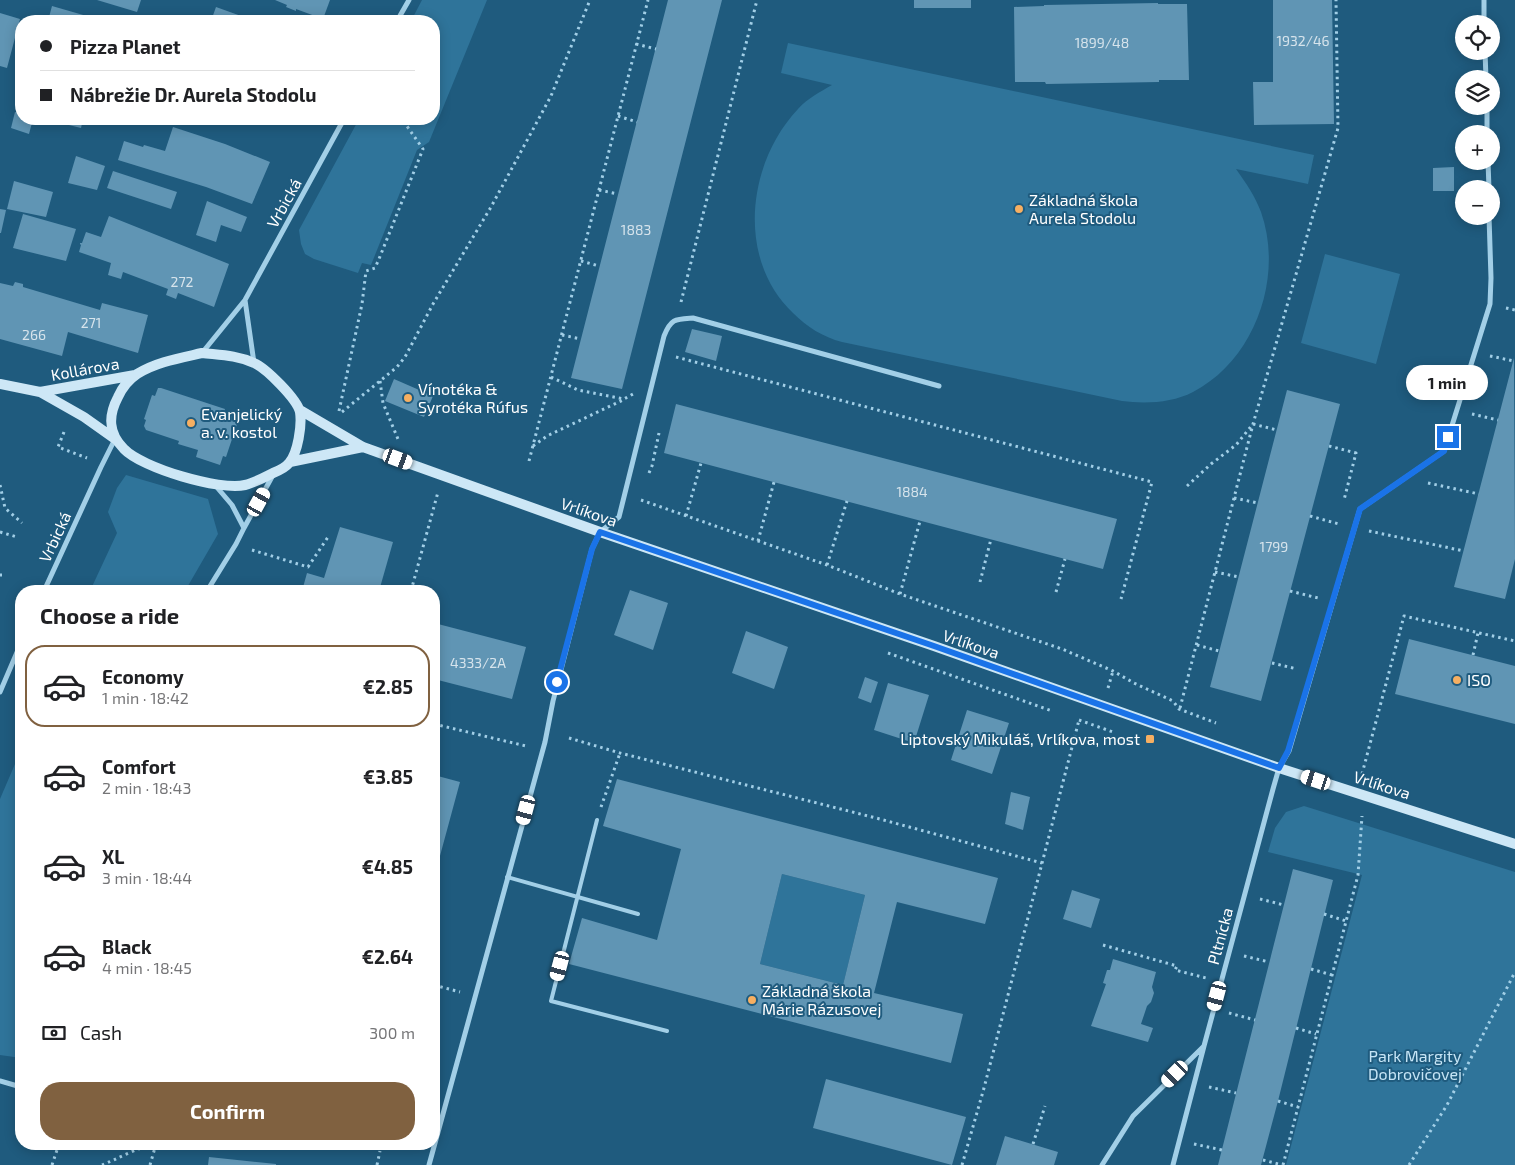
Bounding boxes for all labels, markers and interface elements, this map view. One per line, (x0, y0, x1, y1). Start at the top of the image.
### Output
map controls (1455, 15, 1500, 225)
button: locate (1455, 15, 1500, 60)
house number: 1932/46 (1276, 32, 1330, 49)
house number: 1899/48 (1075, 34, 1129, 51)
text: Pizza Planet (70, 35, 181, 58)
button: layers (1455, 70, 1500, 115)
text: Nábrežie Dr. Aurela Stodolu (70, 83, 317, 106)
button: + (1455, 125, 1500, 170)
street label: Vrbická (262, 175, 305, 231)
button: − (1455, 180, 1500, 225)
place label: Základná škola Aurela Stodolu (1029, 190, 1138, 227)
marker: Základná škola Aurela Stodolu (1013, 203, 1025, 215)
house number: 1883 (621, 221, 651, 238)
house number: 272 (171, 273, 194, 290)
house number: 271 (81, 314, 101, 331)
house number: 266 (22, 326, 46, 343)
street label: Kollárova (49, 353, 121, 384)
callout: 1 min (1407, 364, 1489, 400)
text: 1 min (1428, 373, 1466, 392)
place label: Vínotéka & Syrotéka Rúfus (418, 379, 528, 416)
marker: Vínotéka & Syrotéka Rúfus (402, 392, 414, 404)
place label: Evanjelický a. v. kostol (201, 404, 283, 441)
marker: Evanjelický a. v. kostol (185, 417, 197, 429)
route end (1437, 426, 1459, 448)
car (381, 447, 414, 471)
house number: 1884 (896, 483, 928, 500)
car (245, 485, 272, 519)
street label: Vrlíkova (558, 493, 620, 530)
street label: Vrbická (35, 508, 74, 565)
house number: 1799 (1260, 538, 1288, 555)
text: Choose a ride (40, 602, 179, 628)
street label: Vrlíkova (940, 625, 1002, 662)
house number: 4333/2A (450, 654, 506, 671)
icon: car (42, 664, 87, 709)
text: Economy (102, 665, 184, 688)
place label: ISO (1467, 670, 1491, 689)
route start (546, 671, 568, 693)
marker: ISO (1451, 674, 1463, 686)
text: €2.85 (363, 675, 413, 698)
text: 1 min · 18:42 (102, 688, 189, 707)
place label: Liptovský Mikuláš, Vrlíkova, most (900, 729, 1140, 748)
marker: Liptovský Mikuláš, Vrlíkova, most (1144, 733, 1156, 745)
icon: car (42, 754, 87, 799)
text: Comfort (102, 755, 176, 778)
text: €3.85 (363, 765, 413, 788)
street label: Vrlíkova (1351, 766, 1413, 803)
car (1299, 768, 1332, 792)
text: 2 min · 18:43 (102, 778, 191, 797)
car (514, 794, 537, 826)
icon: car (42, 844, 87, 889)
text: XL (102, 845, 124, 868)
text: €4.85 (362, 855, 413, 878)
text: 3 min · 18:44 (102, 868, 192, 887)
street label: Pltnícka (1203, 905, 1236, 966)
icon: car (42, 934, 87, 979)
text: Black (102, 935, 152, 958)
text: €2.64 (362, 945, 413, 968)
car (548, 950, 571, 982)
text: 4 min · 18:45 (102, 958, 192, 977)
car (1205, 980, 1228, 1012)
place label: Základná škola Márie Rázusovej (762, 981, 881, 1019)
marker: Základná škola Márie Rázusovej (746, 994, 758, 1006)
icon: cash (40, 1019, 68, 1047)
text: Cash (80, 1021, 122, 1044)
text: 300 m (369, 1023, 415, 1042)
park label: Park Margity Dobrovičovej (1368, 1046, 1462, 1084)
car (1159, 1058, 1190, 1090)
button: Confirm (40, 1082, 415, 1140)

